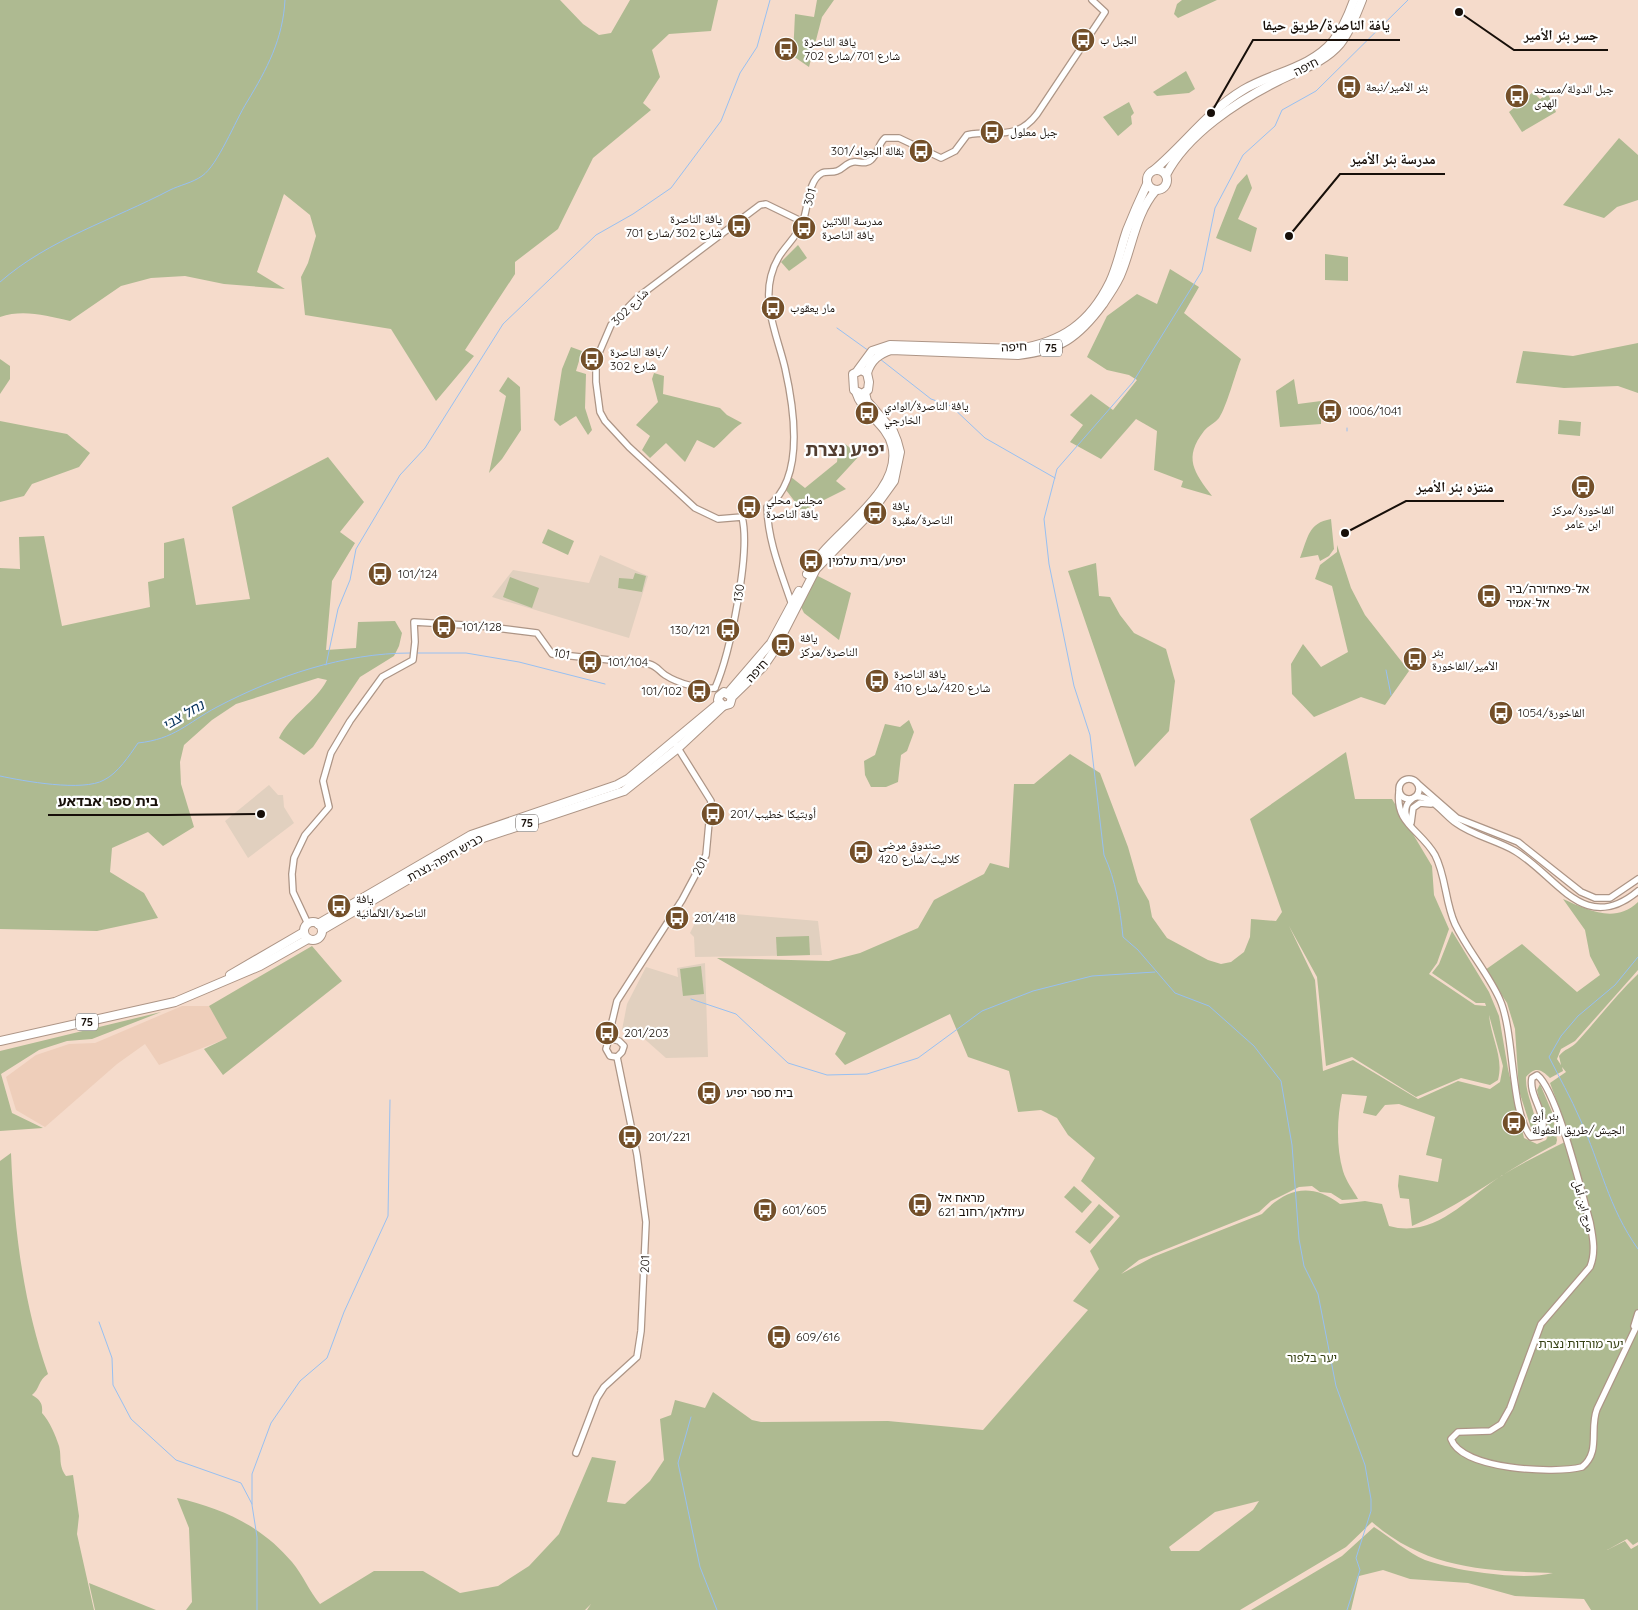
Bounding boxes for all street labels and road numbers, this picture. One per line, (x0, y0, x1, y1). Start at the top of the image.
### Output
street label: חיפה (1291, 54, 1321, 79)
street label: 301 (800, 186, 819, 208)
street label: شارع 302 (608, 285, 652, 329)
street label: חיפה (1001, 339, 1027, 354)
road number: 75 (1040, 339, 1062, 356)
street label: 130 (730, 583, 747, 603)
street label: 101 (553, 645, 571, 662)
street label: חיפה (742, 656, 771, 685)
road number: 75 (516, 814, 538, 831)
street label: כביש חיפה-נצרת (404, 830, 485, 885)
street label: 201 (689, 854, 710, 877)
road number: 75 (76, 1014, 98, 1030)
street label: مرج ابن أمل (1570, 1178, 1599, 1234)
street label: 201 (637, 1255, 652, 1273)

